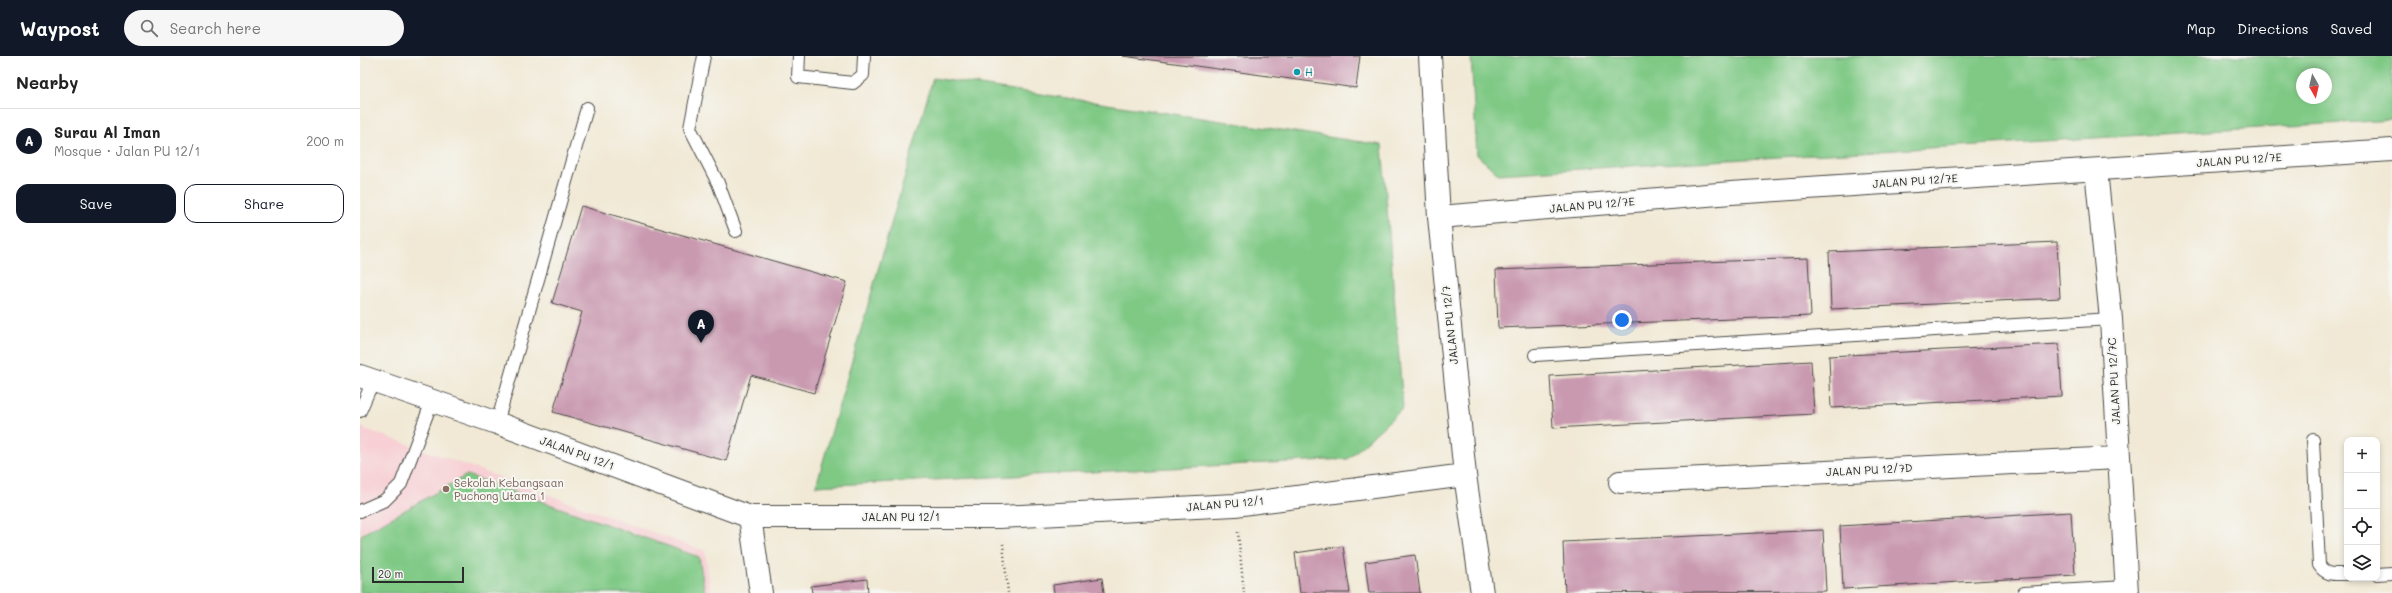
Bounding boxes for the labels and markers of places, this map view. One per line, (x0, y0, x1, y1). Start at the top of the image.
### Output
place label: H (1305, 64, 1313, 79)
marker: H (1292, 67, 1302, 77)
pin: A (688, 310, 714, 343)
place label: Sekolah Kebangsaan Puchong Utama 1 (454, 475, 564, 503)
marker: Sekolah Kebangsaan Puchong Utama 1 (441, 484, 451, 494)

